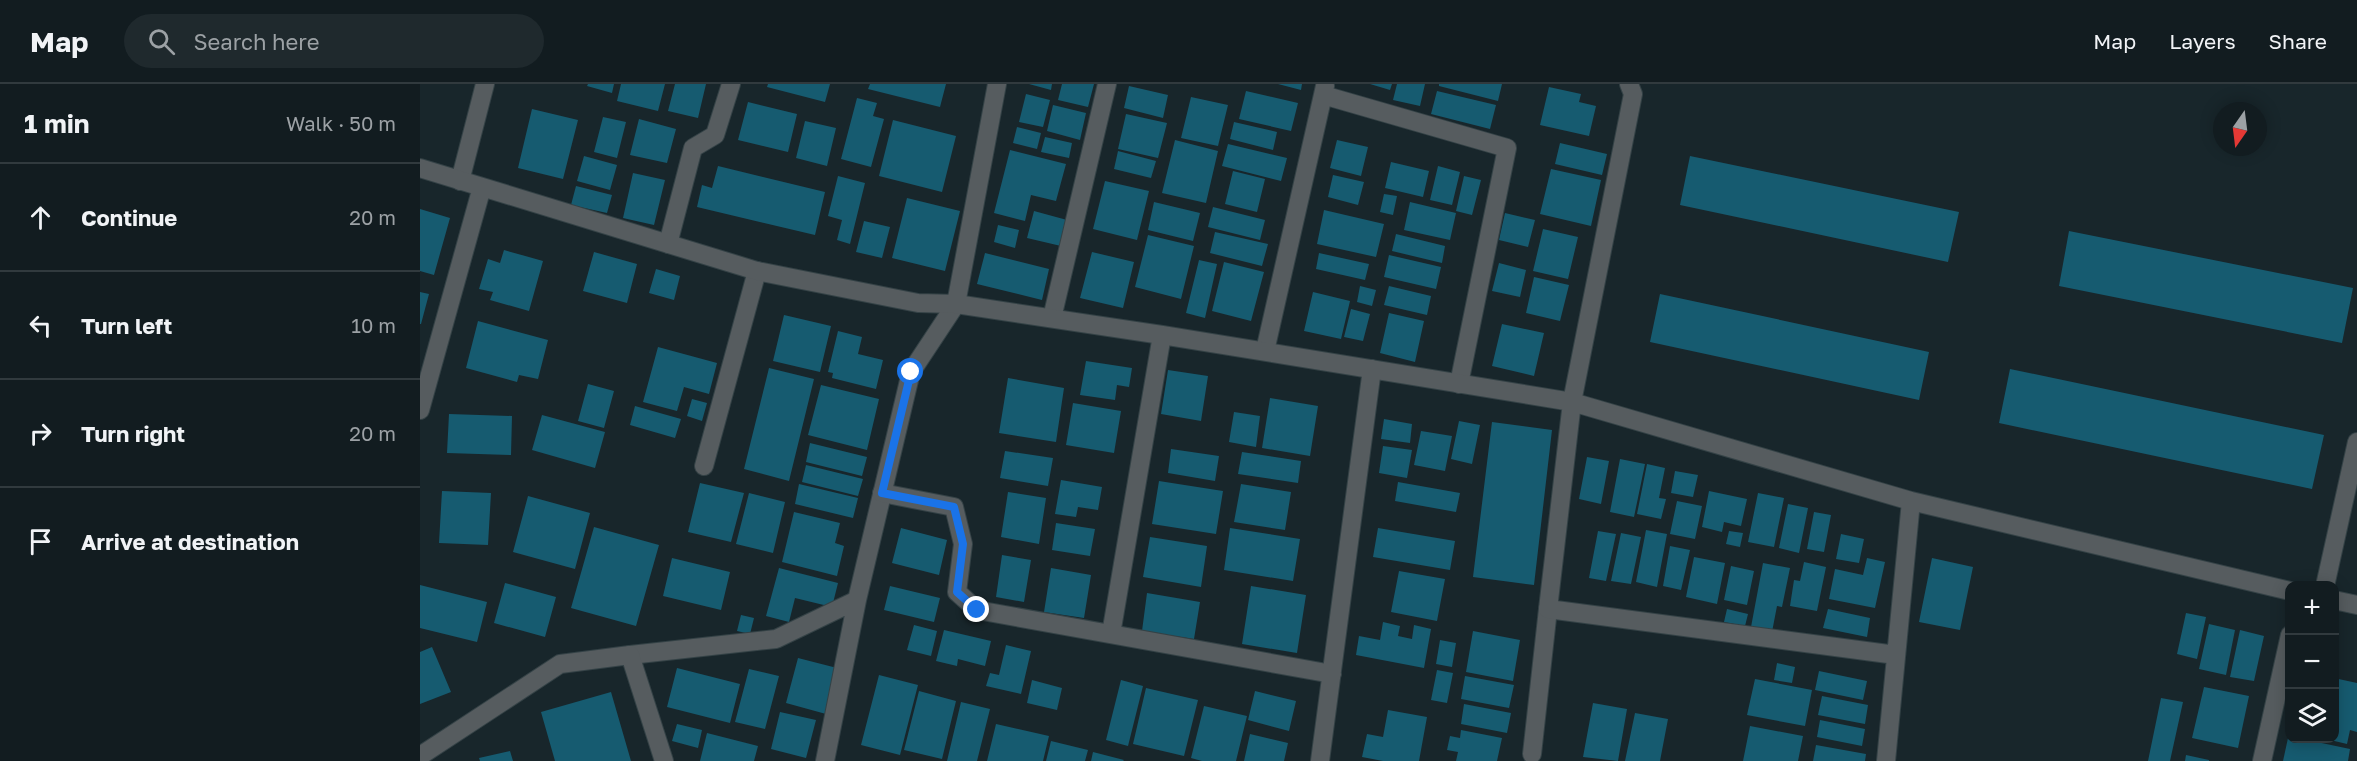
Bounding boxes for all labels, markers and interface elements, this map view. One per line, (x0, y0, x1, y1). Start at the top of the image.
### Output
search box (124, 14, 544, 68)
text: Map (30, 25, 88, 58)
icon: search (145, 25, 178, 58)
text: Search here (193, 28, 319, 55)
text: Map (2093, 28, 2136, 54)
text: Layers (2169, 28, 2236, 54)
text: Share (2269, 28, 2327, 54)
north arrow (2213, 102, 2267, 156)
text: 1 min (24, 108, 90, 139)
text: Walk · 50 m (286, 111, 396, 135)
icon: ahead (24, 201, 57, 234)
text: Continue (81, 204, 177, 231)
text: 20 m (349, 205, 396, 229)
icon: left (24, 309, 57, 342)
text: Turn left (81, 312, 172, 339)
text: 10 m (351, 313, 396, 337)
route start (897, 358, 923, 384)
icon: right (24, 417, 57, 450)
text: Turn right (81, 420, 185, 447)
text: 20 m (349, 421, 396, 445)
icon: arrive (24, 525, 57, 558)
text: Arrive at destination (81, 528, 299, 555)
map controls (2285, 581, 2339, 743)
button: + (2285, 581, 2339, 635)
route end (963, 596, 989, 622)
button: − (2285, 635, 2339, 689)
button: layers (2285, 689, 2339, 743)

